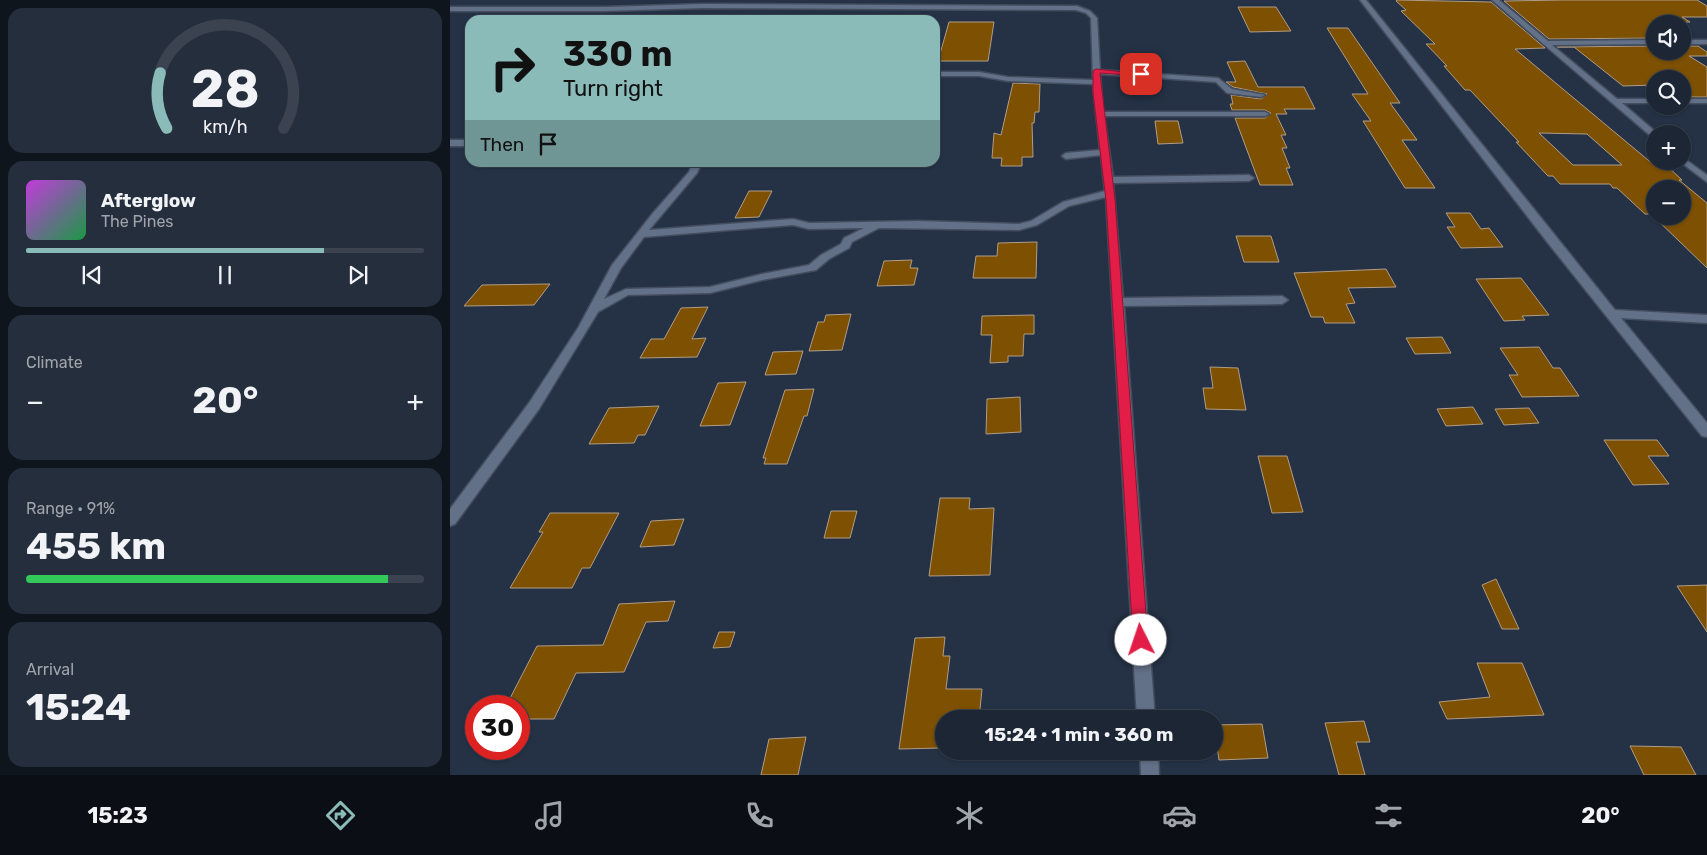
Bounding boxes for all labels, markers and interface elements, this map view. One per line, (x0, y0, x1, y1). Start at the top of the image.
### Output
map controls (1646, 15, 1691, 225)
button: sound (1646, 15, 1691, 60)
text: 330 m (563, 33, 672, 75)
icon: right (480, 35, 545, 100)
pin (1120, 53, 1162, 95)
text: 28 (190, 58, 260, 120)
icon: arrive (1127, 60, 1155, 88)
button: search (1646, 70, 1691, 115)
text: Turn right (563, 75, 663, 102)
text: km/h (203, 116, 247, 137)
button: + (1646, 125, 1691, 170)
icon: arrive (534, 130, 562, 158)
text: Then (480, 133, 524, 156)
button: − (1646, 180, 1691, 225)
text: Afterglow (101, 189, 196, 212)
text: The Pines (101, 212, 174, 231)
icon: previous (78, 261, 106, 289)
icon: pause (211, 261, 239, 289)
icon: next (344, 261, 372, 289)
text: Climate (26, 353, 83, 372)
text: 20° (192, 377, 258, 423)
text: − (26, 385, 44, 418)
text: + (407, 385, 424, 418)
text: Range · 91% (26, 499, 115, 518)
text: 455 km (26, 523, 166, 569)
position arrow (1114, 613, 1166, 665)
text: Arrival (26, 660, 74, 679)
text: 15:24 (26, 684, 131, 730)
speed limit sign: 30 (465, 695, 530, 760)
text: 15:24 · 1 min · 360 m (984, 723, 1174, 746)
icon: directions (323, 798, 358, 833)
icon: music (532, 798, 567, 833)
icon: phone (742, 798, 777, 833)
icon: climate (952, 798, 987, 833)
icon: car (1162, 798, 1197, 833)
icon: filters (1371, 798, 1406, 833)
text: 15:23 (87, 802, 148, 829)
text: 20° (1581, 802, 1620, 829)

